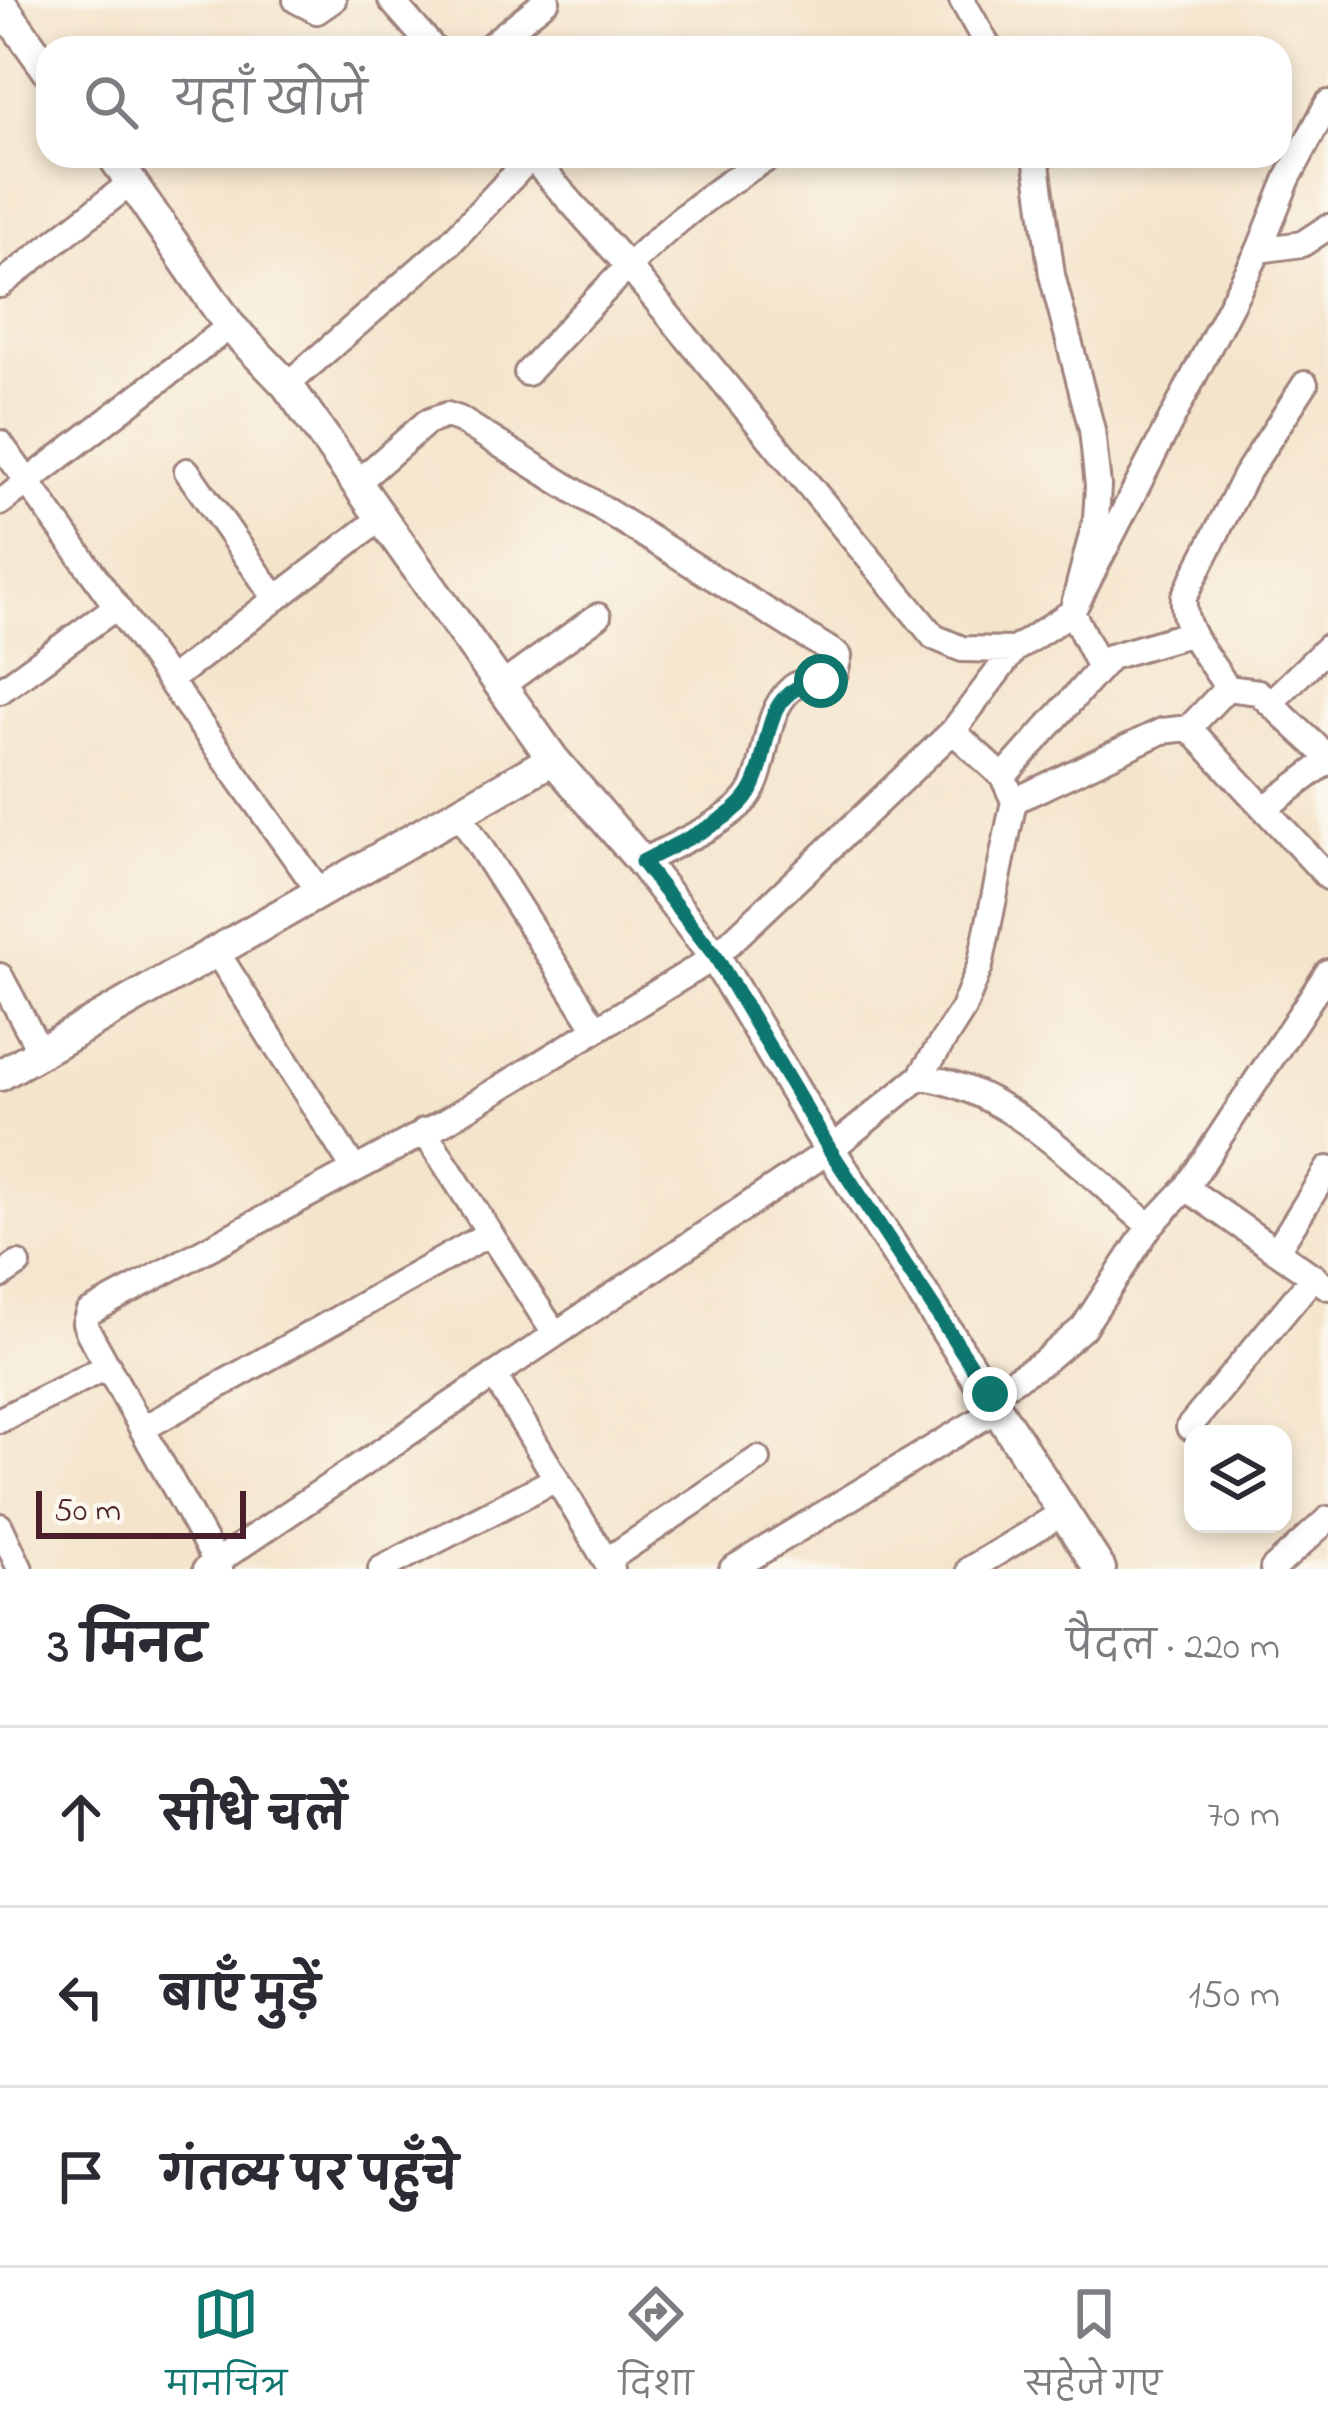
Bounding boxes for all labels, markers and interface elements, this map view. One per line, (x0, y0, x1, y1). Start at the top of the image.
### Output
search box (36, 36, 1292, 168)
icon: search (78, 69, 144, 135)
text: यहाँ खोजें (174, 70, 367, 136)
route start (794, 654, 848, 708)
route end (963, 1367, 1017, 1421)
map controls (1184, 1425, 1292, 1533)
button: layers (1184, 1425, 1292, 1533)
scale bar (36, 1485, 246, 1538)
text: 50 m (54, 1488, 121, 1536)
text: 3 मिनट (48, 1611, 206, 1686)
text: पैदल · 220 m (1066, 1620, 1280, 1677)
icon: ahead (48, 1784, 114, 1850)
text: सीधे चलें (162, 1785, 346, 1851)
text: 70 m (1207, 1788, 1280, 1845)
icon: left (48, 1964, 114, 2030)
text: बाएँ मुड़ें (162, 1965, 320, 2031)
text: 150 m (1188, 1968, 1280, 2025)
icon: arrive (48, 2144, 114, 2210)
text: गंतव्य पर पहुँचे (162, 2145, 458, 2211)
tab: मानचित्र (166, 2281, 287, 2420)
tab: दिशा (619, 2281, 694, 2420)
tab: सहेजे गए (1025, 2281, 1162, 2420)

